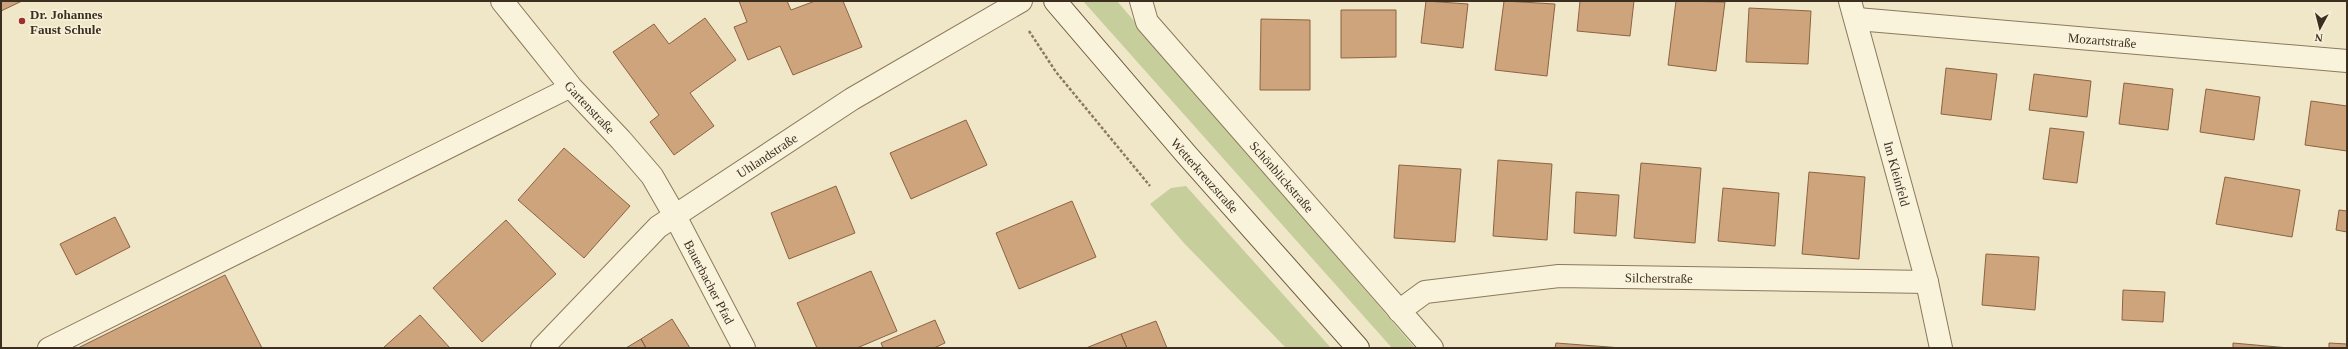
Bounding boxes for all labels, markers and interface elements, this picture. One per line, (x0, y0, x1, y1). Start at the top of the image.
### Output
place label: Dr. Johannes Faust Schule (30, 7, 102, 37)
north arrow (2300, 8, 2340, 48)
marker: Dr. Johannes Faust Schule (17, 16, 27, 26)
street label: Mozartstraße (2067, 30, 2137, 50)
text: N (2314, 31, 2323, 44)
street label: Gartenstraße (562, 78, 618, 137)
street label: Uhlandstraße (734, 130, 800, 181)
street label: Wetterkreuzstraße (1168, 135, 1242, 216)
street label: Schönblickstraße (1247, 138, 1317, 215)
street label: Im Kleinfeld (1881, 139, 1914, 208)
street label: Bauerbacher Pfad (681, 237, 738, 327)
street label: Silcherstraße (1625, 270, 1693, 286)

